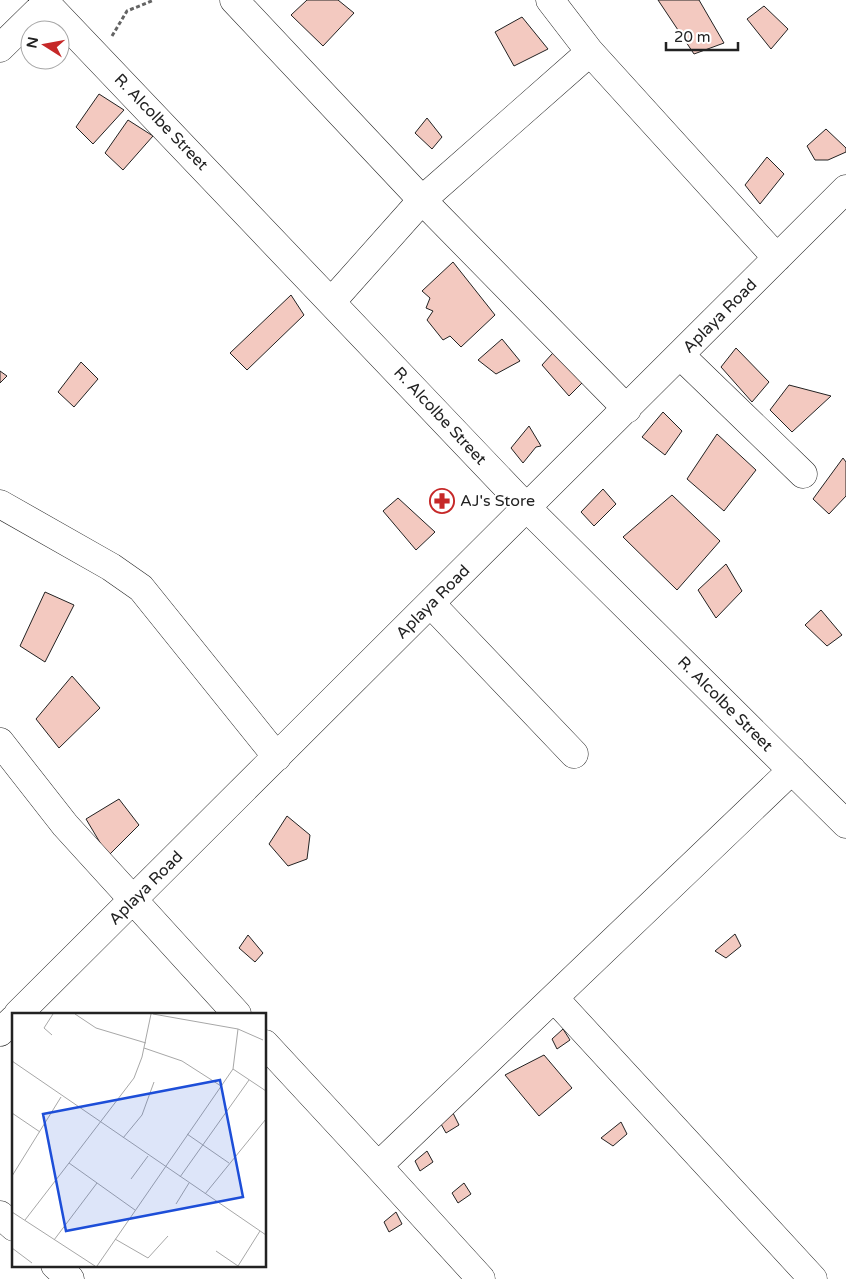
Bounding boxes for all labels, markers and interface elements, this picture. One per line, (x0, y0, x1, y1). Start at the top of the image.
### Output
north arrow (20, 20, 70, 70)
scale bar (666, 20, 738, 52)
text: 20 m (674, 28, 711, 46)
text: N (23, 35, 42, 50)
street label: R. Alcolbe Street (110, 69, 212, 175)
street label: Aplaya Road (679, 275, 761, 357)
street label: R. Alcolbe Street (389, 363, 491, 469)
pharmacy icon: AJ's Store (429, 488, 455, 514)
place label: AJ's Store (460, 491, 535, 511)
street label: Aplaya Road (392, 561, 474, 643)
street label: R. Alcolbe Street (673, 652, 777, 756)
street label: Aplaya Road (105, 847, 187, 929)
inset map (12, 1013, 266, 1266)

